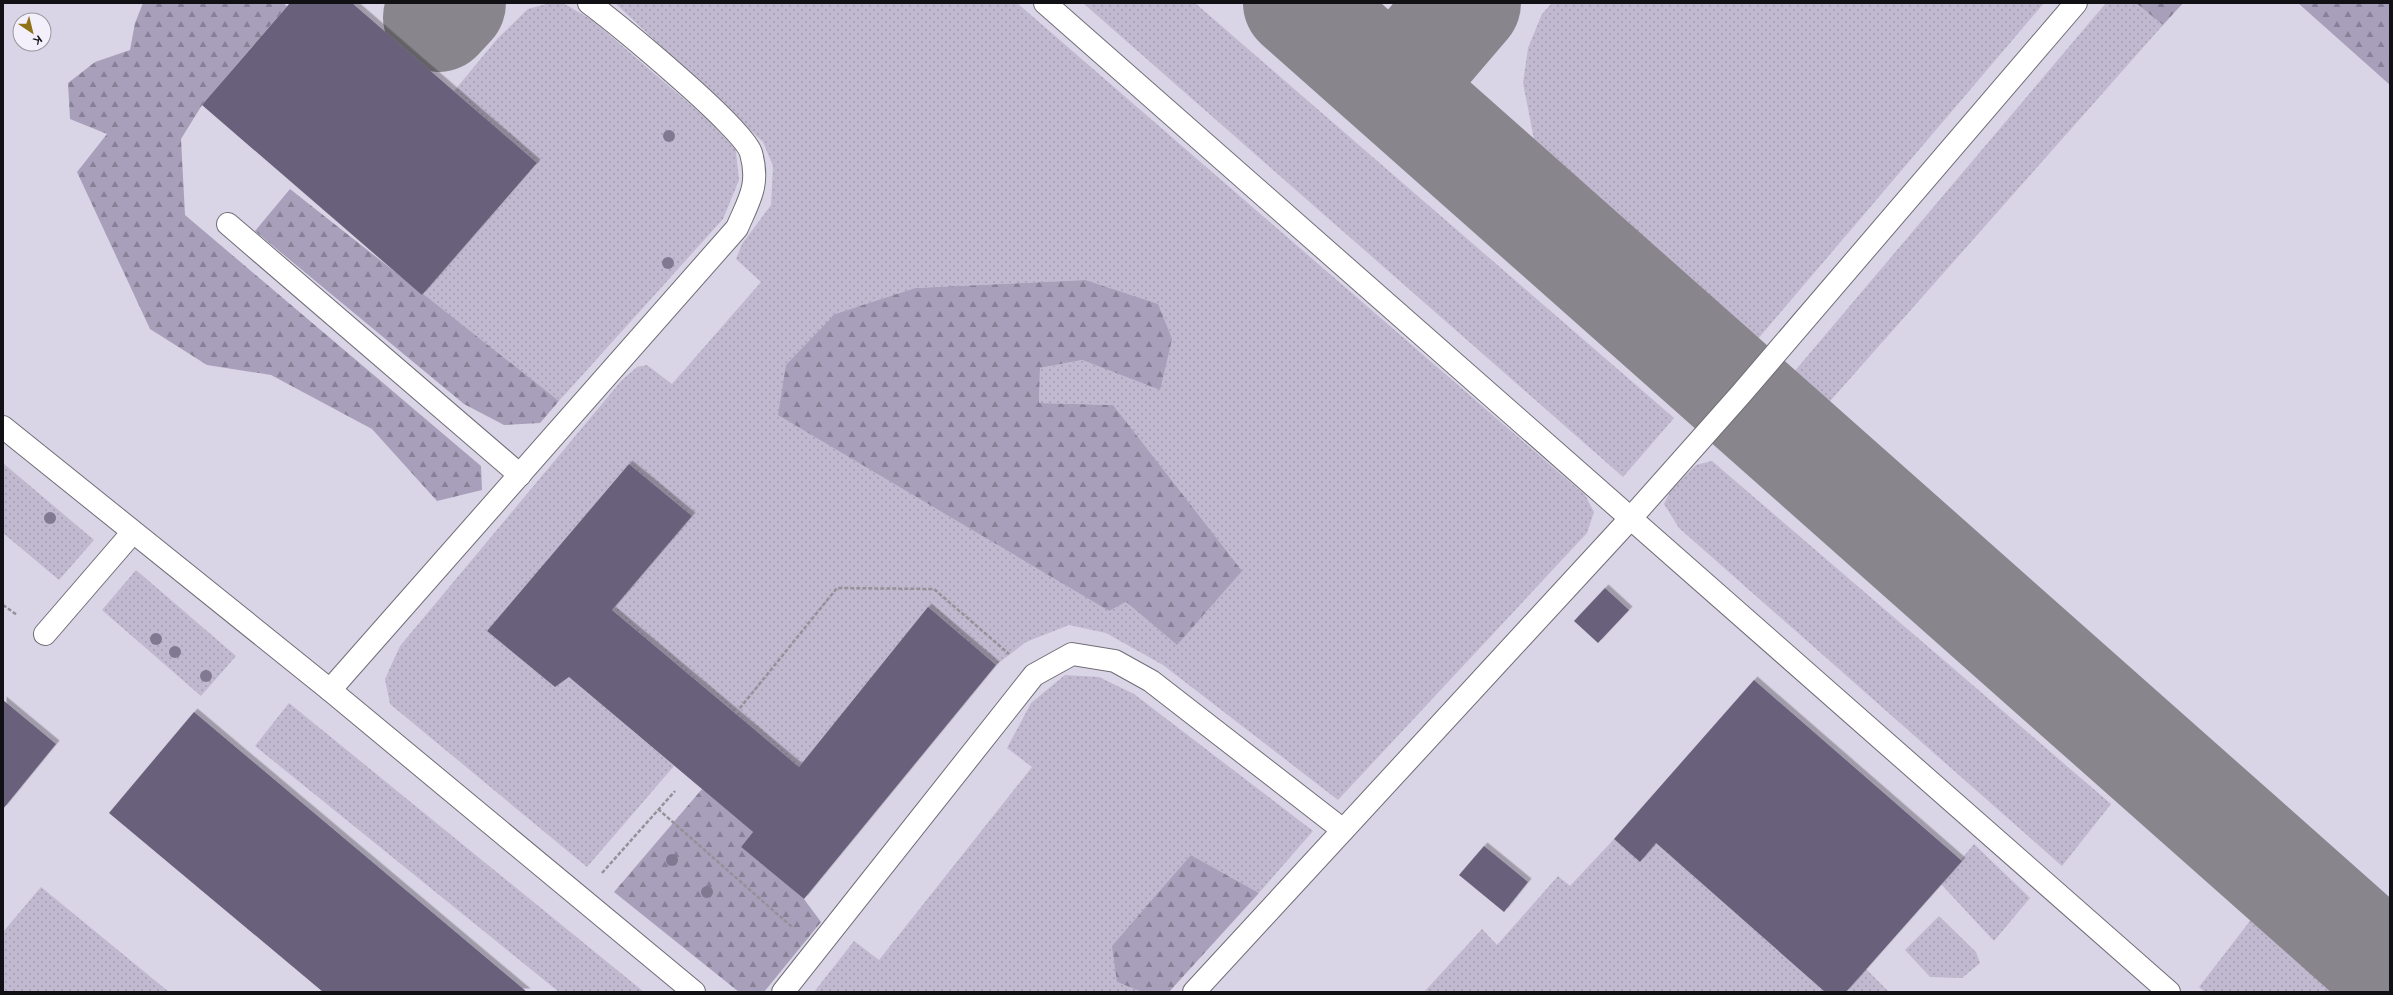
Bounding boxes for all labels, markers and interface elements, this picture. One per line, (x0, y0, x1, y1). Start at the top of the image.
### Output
north arrow (12, 12, 52, 52)
text: K (31, 33, 44, 47)

